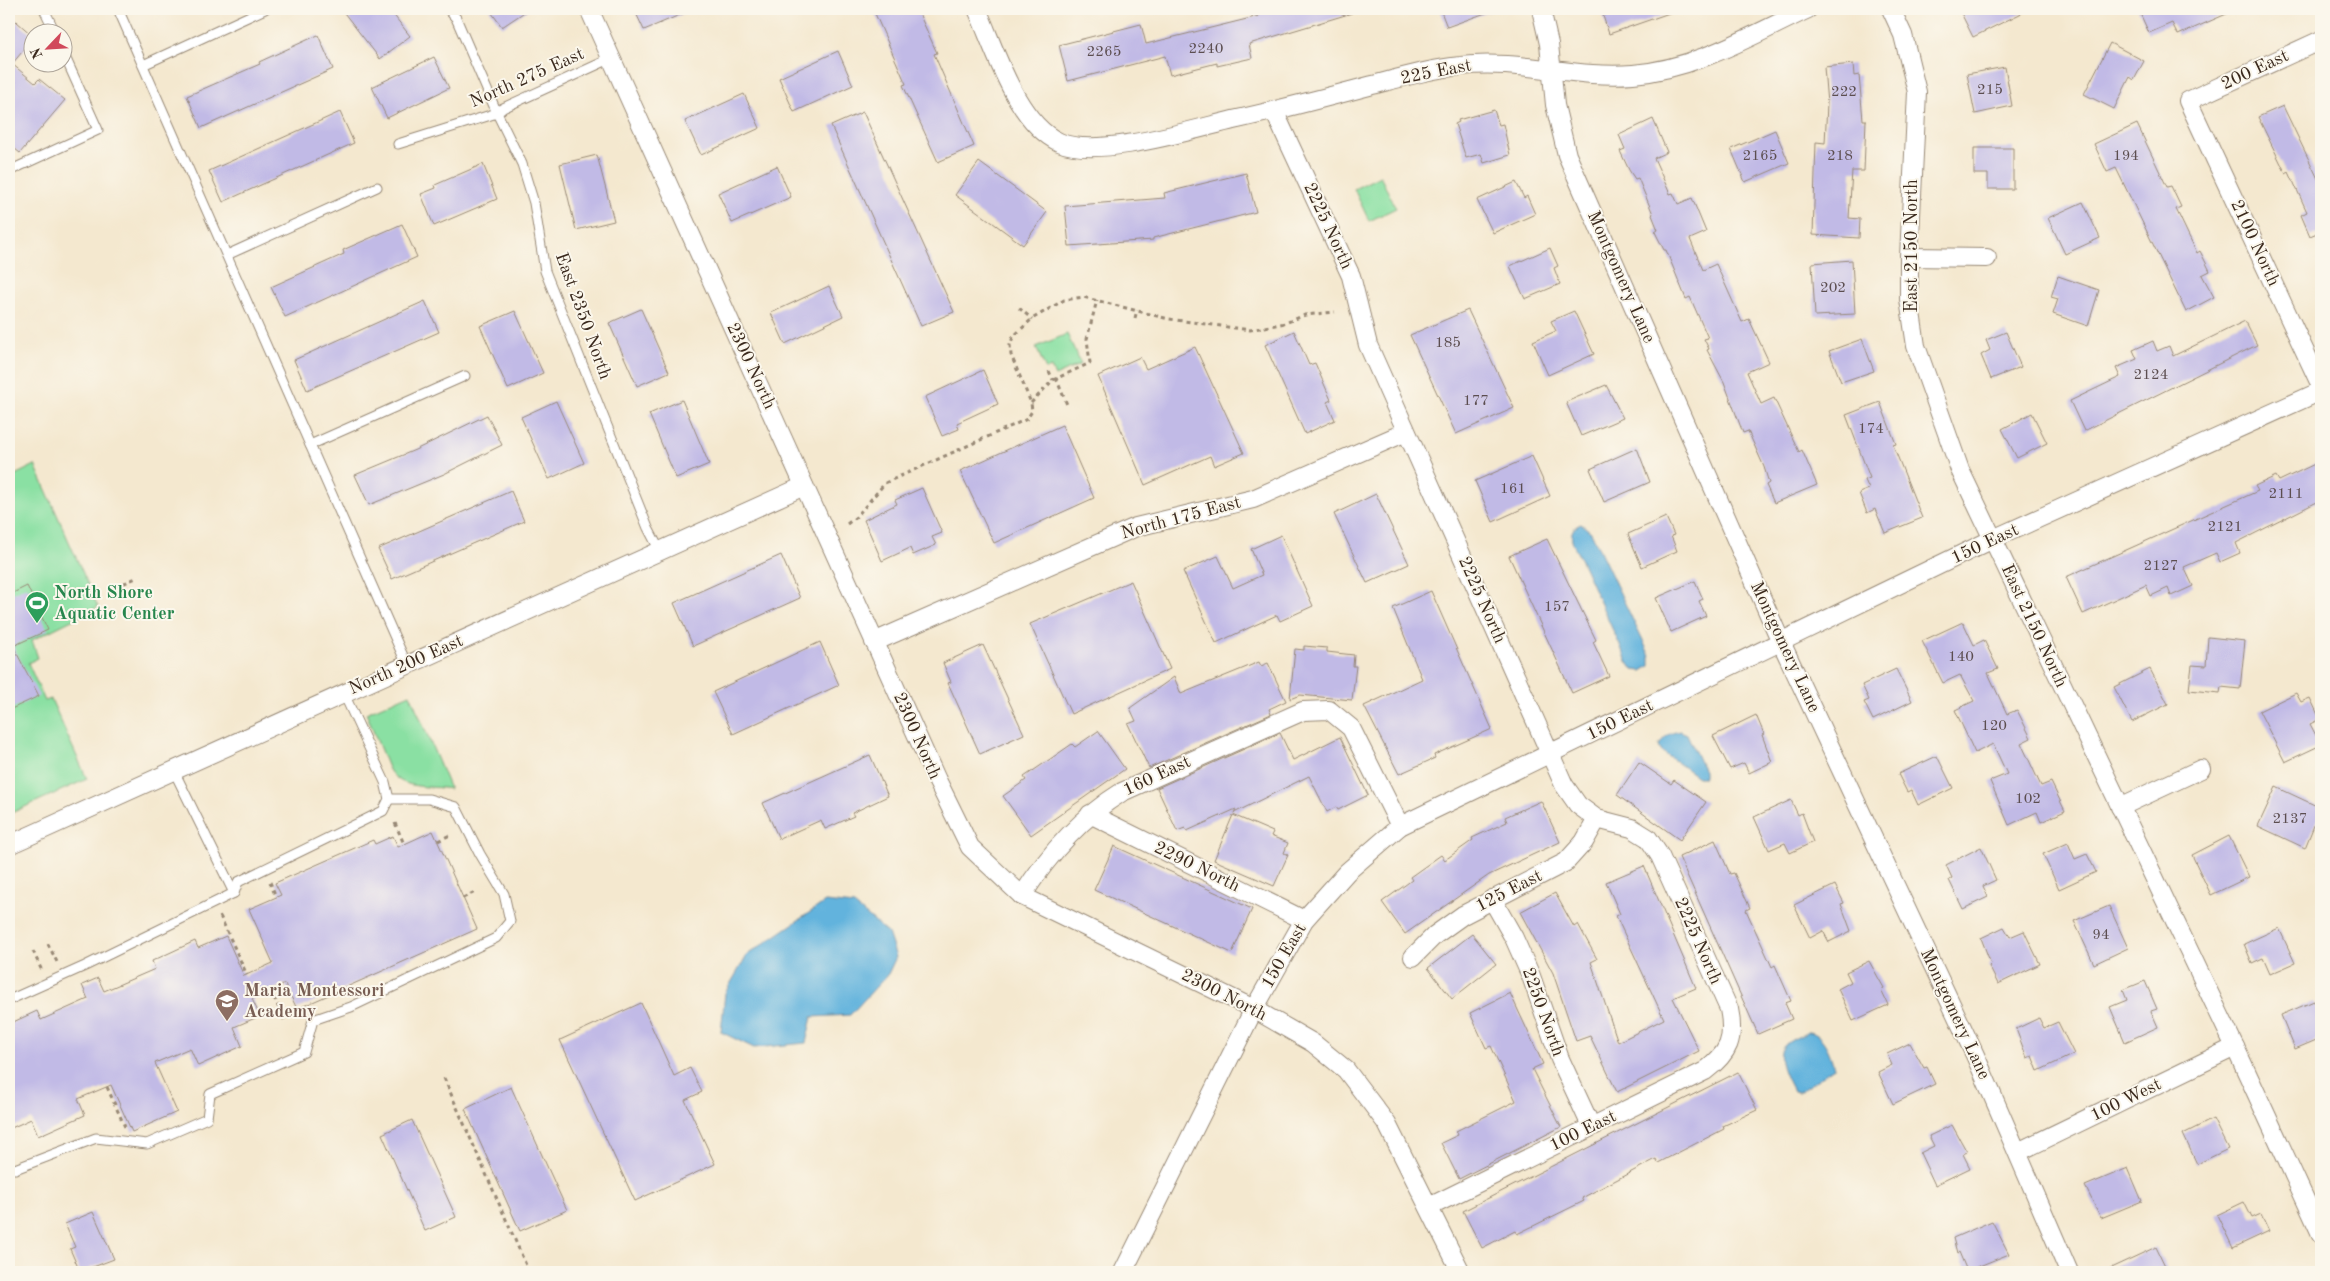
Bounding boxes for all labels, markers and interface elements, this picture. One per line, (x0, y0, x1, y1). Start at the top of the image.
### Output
north arrow (22, 22, 72, 72)
house number: 2240 (1189, 42, 1223, 57)
text: N (28, 45, 46, 61)
street label: North 275 East (467, 45, 587, 111)
house number: 2265 (1087, 45, 1121, 60)
street label: 200 East (2219, 47, 2291, 93)
street label: 225 East (1399, 56, 1473, 88)
house number: 215 (1977, 83, 2003, 98)
house number: 222 (1831, 85, 1857, 100)
house number: 2165 (1743, 149, 1777, 164)
house number: 218 (1827, 149, 1853, 164)
house number: 194 (2113, 149, 2139, 164)
street label: East 2150 North (1903, 179, 1921, 313)
street label: 2225 North (1300, 180, 1356, 272)
street label: 2100 North (2227, 197, 2283, 289)
street label: Montgomery Lane (1584, 208, 1658, 346)
street label: East 2350 North (552, 250, 614, 382)
house number: 202 (1820, 281, 1846, 296)
street label: 2300 North (723, 320, 779, 412)
house number: 185 (1435, 336, 1461, 351)
house number: 2124 (2134, 368, 2168, 383)
house number: 177 (1463, 394, 1489, 409)
house number: 174 (1858, 422, 1884, 437)
house number: 161 (1500, 482, 1526, 497)
house number: 2111 (2269, 487, 2303, 502)
street label: North 175 East (1119, 493, 1243, 543)
house number: 2121 (2208, 520, 2242, 535)
street label: 150 East (1949, 521, 2021, 567)
street label: 2225 North (1455, 554, 1509, 646)
house number: 2127 (2144, 559, 2178, 574)
street label: East 2150 North (1998, 562, 2070, 690)
street label: Montgomery Lane (1747, 579, 1823, 715)
place label: North Shore Aquatic Center (54, 584, 175, 623)
sports icon: North Shore Aquatic Center (24, 590, 50, 624)
house number: 157 (1544, 600, 1570, 615)
street label: North 200 East (346, 632, 466, 698)
house number: 140 (1948, 650, 1974, 665)
street label: 2300 North (890, 690, 944, 782)
street label: 150 East (1584, 696, 1656, 744)
house number: 120 (1981, 719, 2007, 734)
street label: 160 East (1121, 753, 1193, 799)
house number: 102 (2015, 792, 2041, 807)
house number: 2137 (2273, 812, 2307, 827)
street label: 2290 North (1151, 839, 1243, 896)
street label: 125 East (1473, 867, 1545, 915)
street label: 2225 North (1671, 895, 1725, 987)
street label: 150 East (1258, 920, 1310, 992)
house number: 94 (2092, 928, 2110, 943)
street label: Montgomery Lane (1917, 946, 1993, 1082)
street label: 2250 North (1519, 965, 1567, 1059)
street label: 2300 North (1178, 966, 1270, 1024)
place label: Maria Montessori Academy (244, 982, 384, 1021)
school or university icon: Maria Montessori Academy (214, 988, 240, 1022)
street label: 100 West (2088, 1075, 2164, 1125)
street label: 100 East (1547, 1107, 1619, 1155)

